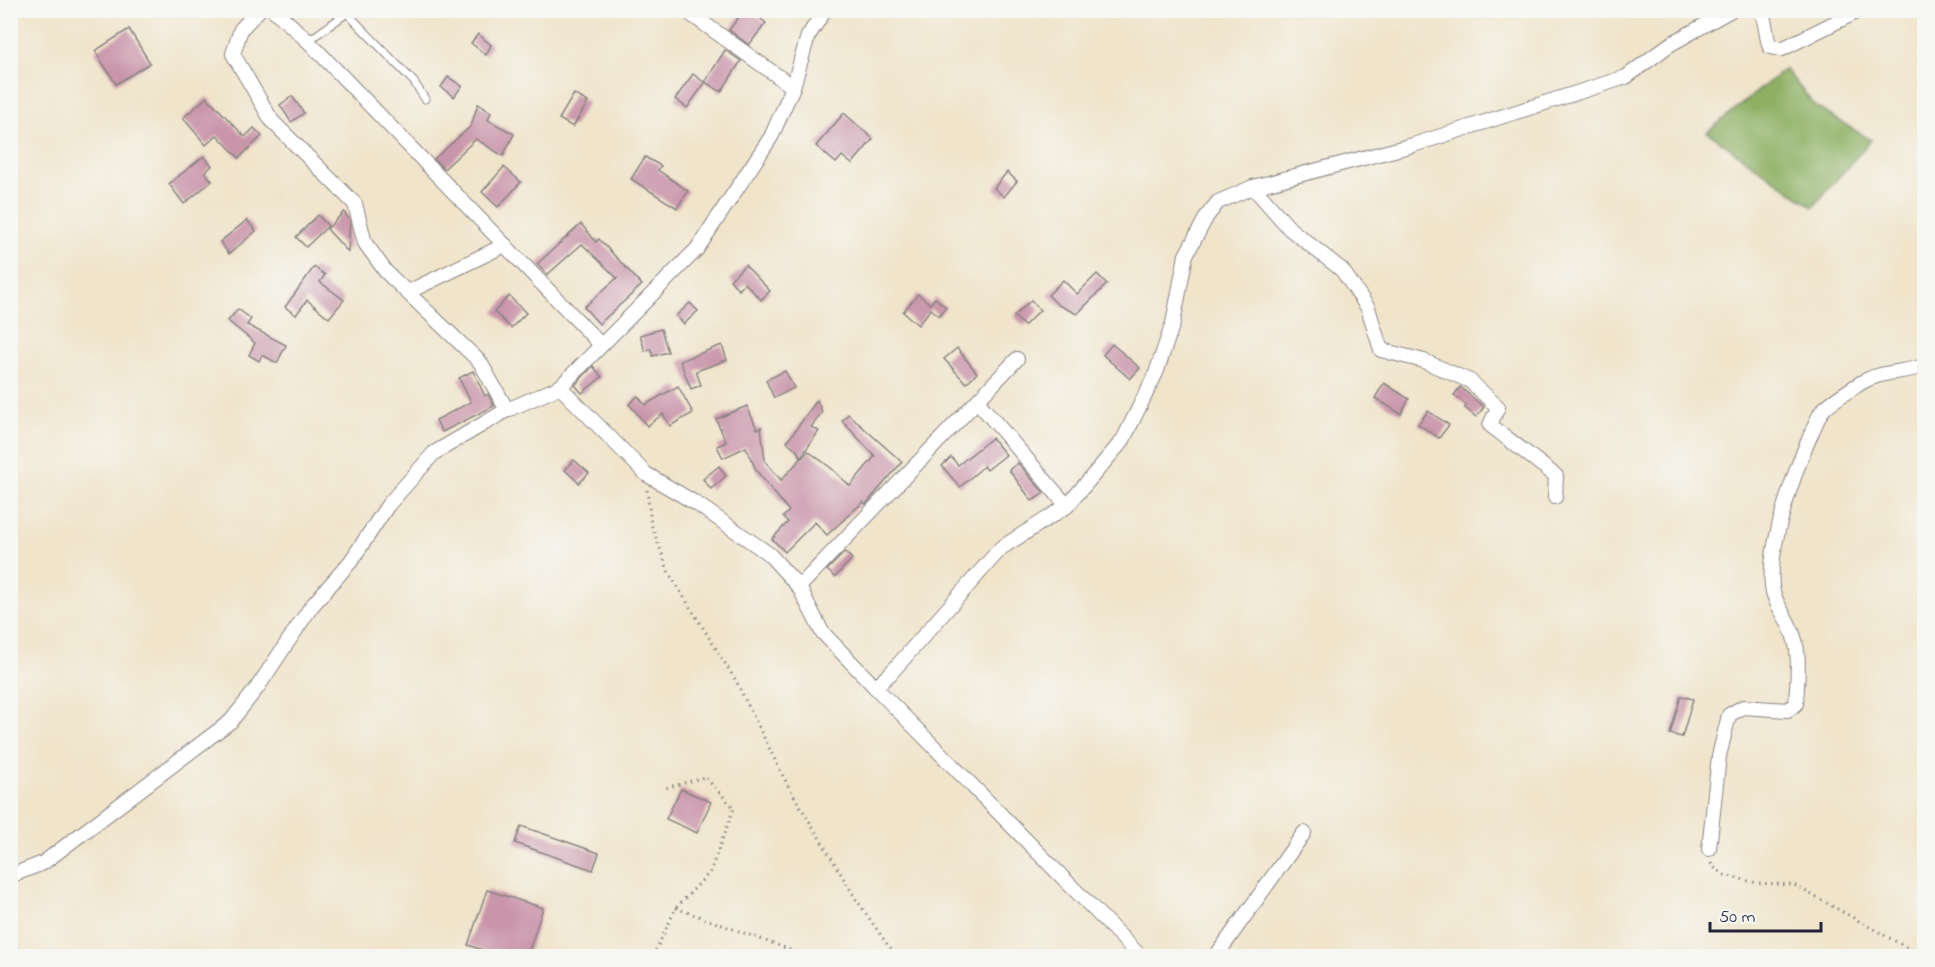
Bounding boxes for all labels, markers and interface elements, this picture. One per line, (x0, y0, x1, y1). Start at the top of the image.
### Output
scale bar (1710, 895, 1821, 933)
text: 50 m (1719, 905, 1756, 931)

